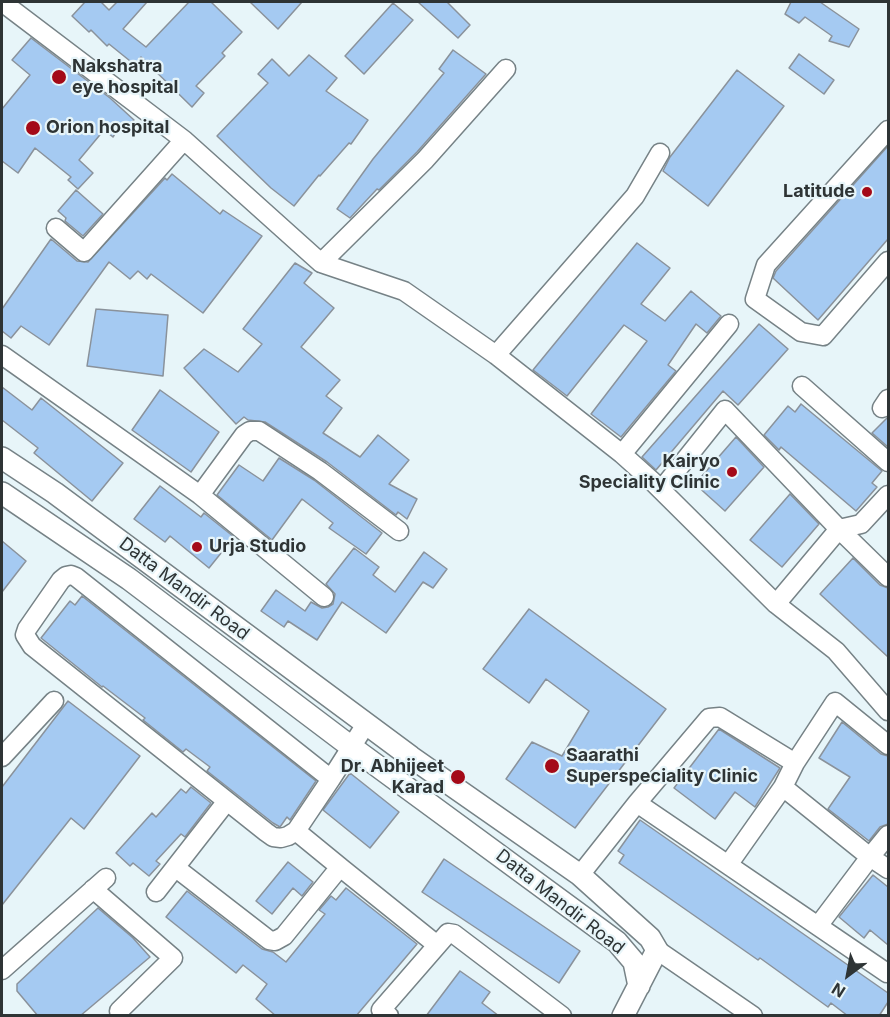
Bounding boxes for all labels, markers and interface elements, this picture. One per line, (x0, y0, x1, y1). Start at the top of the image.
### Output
place label: Nakshatra eye hospital (72, 56, 178, 98)
marker: Nakshatra eye hospital (50, 68, 68, 86)
place label: Orion hospital (46, 117, 169, 139)
marker: Orion hospital (24, 119, 42, 137)
place label: Latitude (783, 181, 855, 203)
marker: Latitude (860, 185, 874, 199)
place label: Kairyo Speciality Clinic (579, 451, 720, 494)
marker: Kairyo Speciality Clinic (725, 465, 739, 479)
street label: Datta Mandir Road (115, 533, 253, 645)
place label: Urja Studio (209, 536, 306, 558)
marker: Urja Studio (190, 540, 204, 554)
place label: Saarathi Superspeciality Clinic (566, 745, 758, 788)
place label: Dr. Abhijeet Karad (341, 756, 444, 798)
marker: Saarathi Superspeciality Clinic (543, 757, 561, 775)
marker: Dr. Abhijeet Karad (449, 768, 467, 786)
street label: Datta Mandir Road (491, 845, 629, 959)
north arrow (818, 945, 878, 1005)
text: N (828, 979, 849, 1002)

